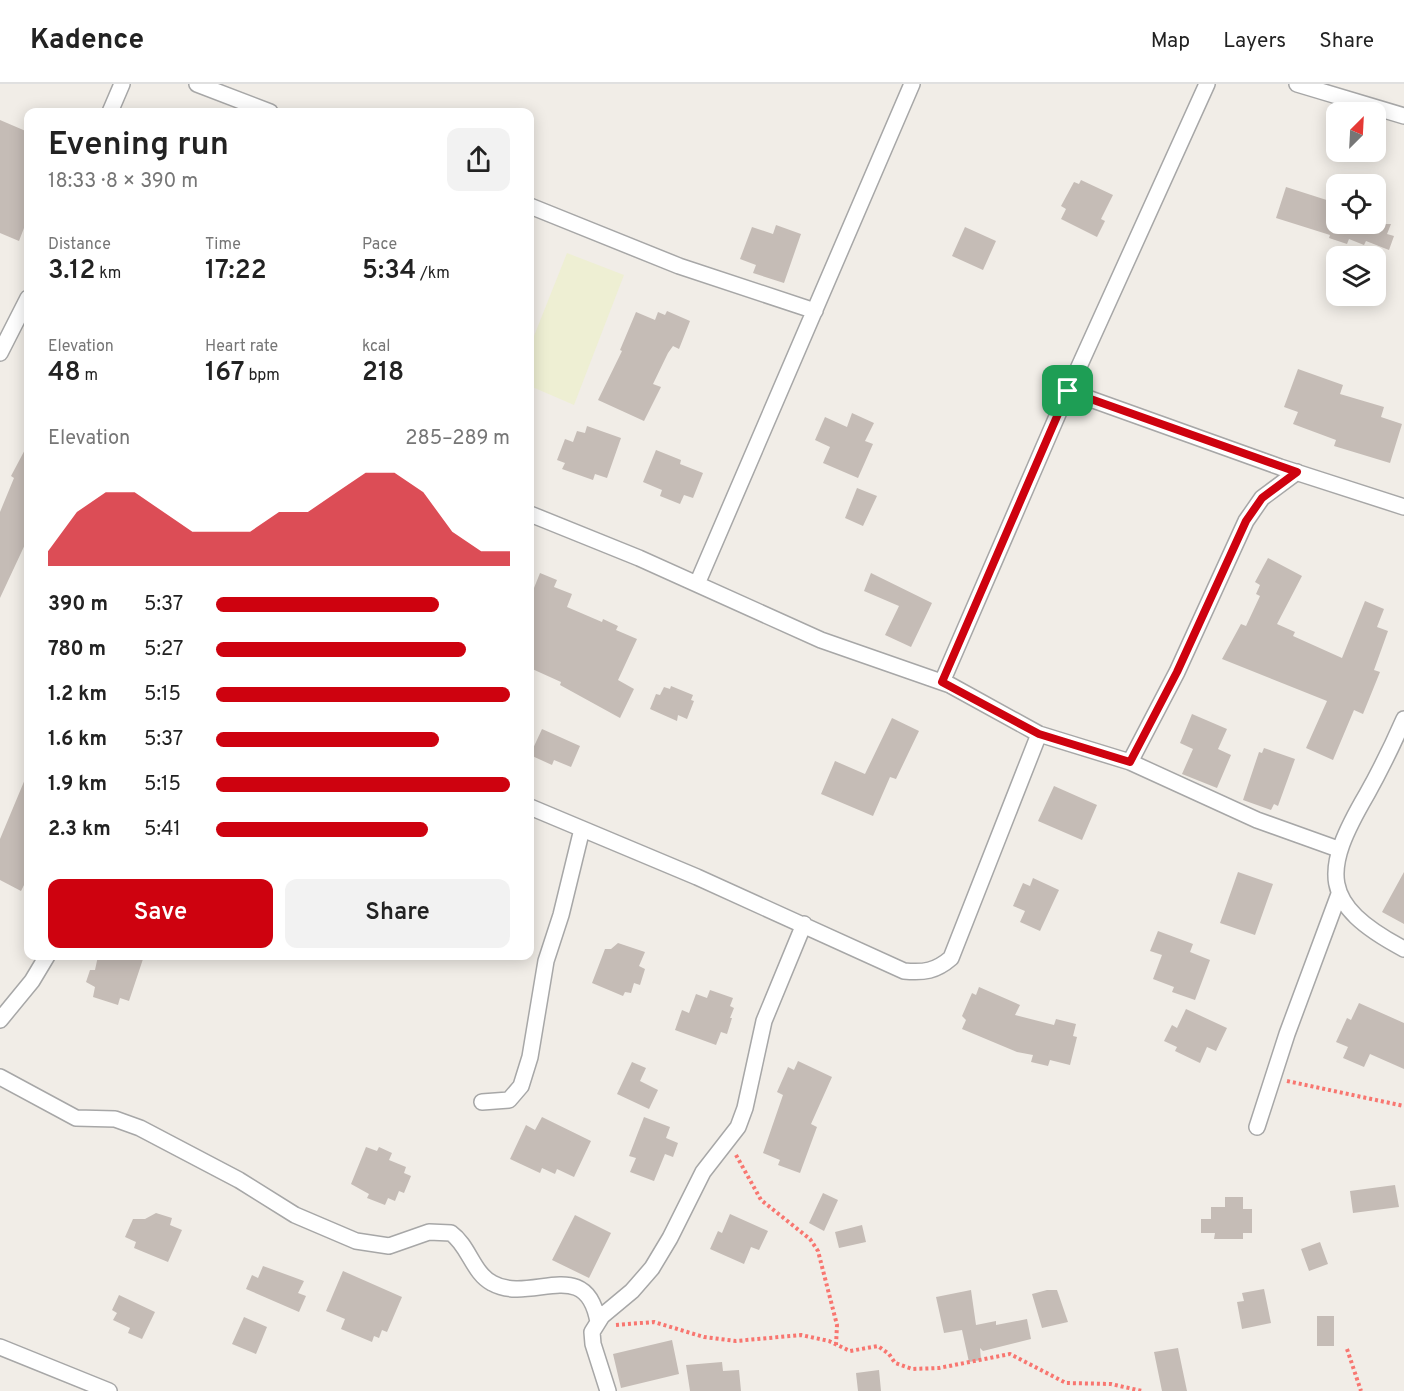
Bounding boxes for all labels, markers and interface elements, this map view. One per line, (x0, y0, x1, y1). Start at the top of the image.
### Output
text: Kadence (30, 23, 144, 59)
text: Map (1151, 28, 1190, 55)
text: Layers (1223, 28, 1286, 55)
text: Share (1319, 28, 1374, 55)
north arrow (1326, 102, 1386, 162)
map controls (1326, 102, 1386, 306)
text: Evening run (48, 125, 229, 167)
button: share (447, 128, 510, 191)
text: 18:33 · 8 × 390 m (48, 169, 198, 195)
button: locate (1326, 174, 1386, 234)
text: Distance (48, 235, 111, 255)
text: Time (205, 235, 241, 255)
text: Pace (362, 235, 397, 255)
button: layers (1326, 246, 1386, 306)
text: 3.12 (48, 255, 95, 288)
text: 17:22 (205, 255, 267, 288)
text: 5:34 (362, 255, 416, 288)
text: km (95, 264, 121, 284)
text: /km (416, 264, 450, 284)
text: Elevation (48, 337, 114, 357)
text: Heart rate (205, 337, 278, 357)
text: kcal (362, 337, 390, 357)
text: 48 (48, 357, 81, 390)
text: 167 (205, 357, 245, 390)
text: 218 (362, 357, 404, 390)
pin (1042, 365, 1093, 416)
text: m (81, 366, 98, 386)
text: bpm (245, 366, 280, 386)
icon: arrive (1051, 374, 1084, 407)
text: Elevation (48, 426, 130, 452)
text: 285–289 m (405, 426, 510, 452)
text: 390 m (48, 592, 108, 618)
text: 5:37 (144, 592, 183, 618)
text: 780 m (48, 637, 106, 663)
text: 5:27 (144, 637, 183, 663)
text: 1.2 km (48, 682, 107, 708)
text: 5:15 (144, 682, 181, 708)
text: 1.6 km (48, 727, 107, 753)
text: 5:37 (144, 727, 183, 753)
text: 1.9 km (48, 772, 107, 798)
text: 5:15 (144, 772, 181, 798)
text: 2.3 km (48, 817, 111, 843)
text: 5:41 (144, 817, 181, 843)
button: Save (48, 879, 273, 948)
button: Share (285, 879, 510, 948)

